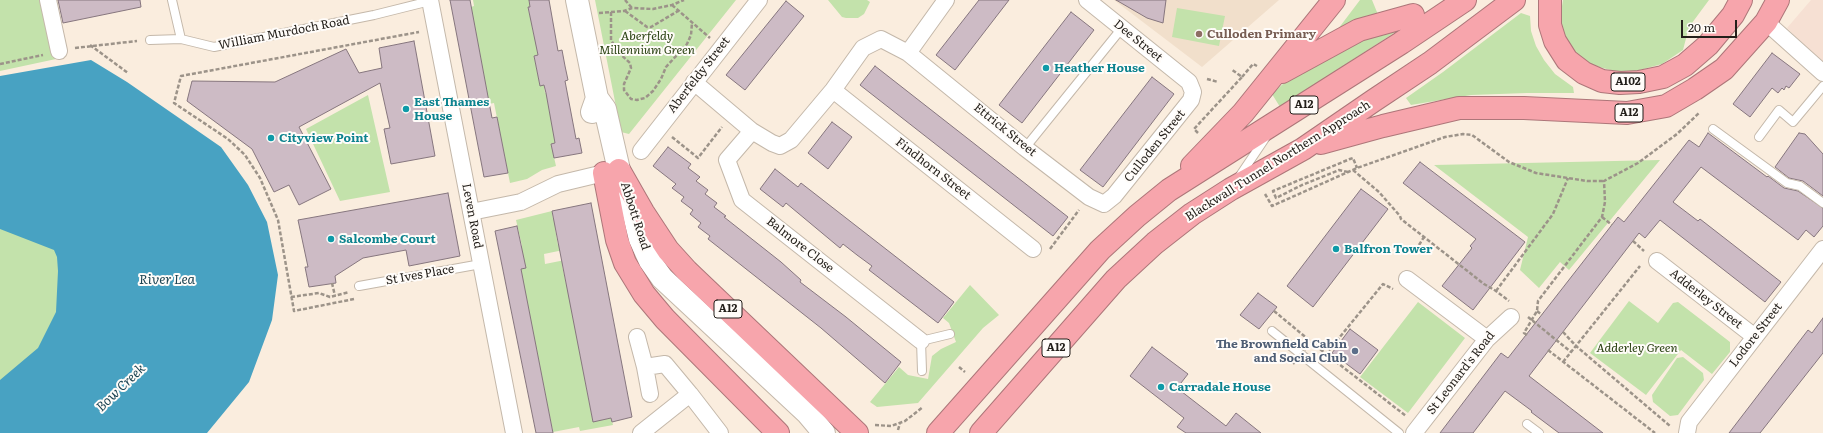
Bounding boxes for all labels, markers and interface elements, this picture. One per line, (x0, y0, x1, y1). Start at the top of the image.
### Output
scale bar (1683, 12, 1739, 38)
street label: William Murdoch Road (217, 13, 351, 53)
street label: Dee Street (1111, 17, 1165, 65)
text: 20 m (1688, 18, 1715, 36)
place label: Culloden Primary (1207, 27, 1316, 41)
park label: Aberfeldy Millennium Green (599, 29, 695, 57)
marker: Culloden Primary (1194, 29, 1204, 39)
street label: Aberfeldy Street (665, 34, 733, 116)
place label: Heather House (1054, 61, 1145, 75)
marker: Heather House (1041, 63, 1051, 73)
road number: A102 (1611, 73, 1645, 91)
place label: East Thames House (414, 95, 489, 123)
road number: A12 (1290, 96, 1318, 114)
street label: Blackwall Tunnel Northern Approach (1183, 98, 1373, 224)
street label: Ettrick Street (971, 100, 1039, 160)
marker: East Thames House (401, 104, 411, 114)
road number: A12 (1615, 104, 1643, 122)
street label: Culloden Street (1121, 107, 1189, 185)
place label: Cityview Point (279, 131, 369, 145)
marker: Cityview Point (266, 133, 276, 143)
street label: Findhorn Street (892, 135, 974, 203)
street label: Abbott Road (617, 180, 653, 252)
street label: Leven Road (459, 182, 485, 250)
street label: Balmore Close (763, 214, 837, 276)
place label: Salcombe Court (339, 232, 436, 246)
marker: Salcombe Court (326, 234, 336, 244)
place label: Balfron Tower (1344, 242, 1432, 256)
marker: Balfron Tower (1331, 244, 1341, 254)
street label: St Ives Place (385, 262, 455, 288)
street label: Adderley Street (1667, 266, 1745, 332)
water label: River Lea (139, 272, 195, 288)
road number: A12 (714, 300, 742, 318)
street label: Lodore Street (1727, 300, 1785, 370)
street label: St Leonard's Road (1424, 329, 1498, 417)
place label: The Brownfield Cabin and Social Club (1216, 337, 1347, 365)
road number: A12 (1042, 339, 1070, 357)
park label: Adderley Green (1596, 341, 1678, 355)
marker: The Brownfield Cabin and Social Club (1350, 346, 1360, 356)
water label: Bow Creek (93, 361, 149, 415)
place label: Carradale House (1169, 380, 1271, 394)
marker: Carradale House (1156, 382, 1166, 392)

